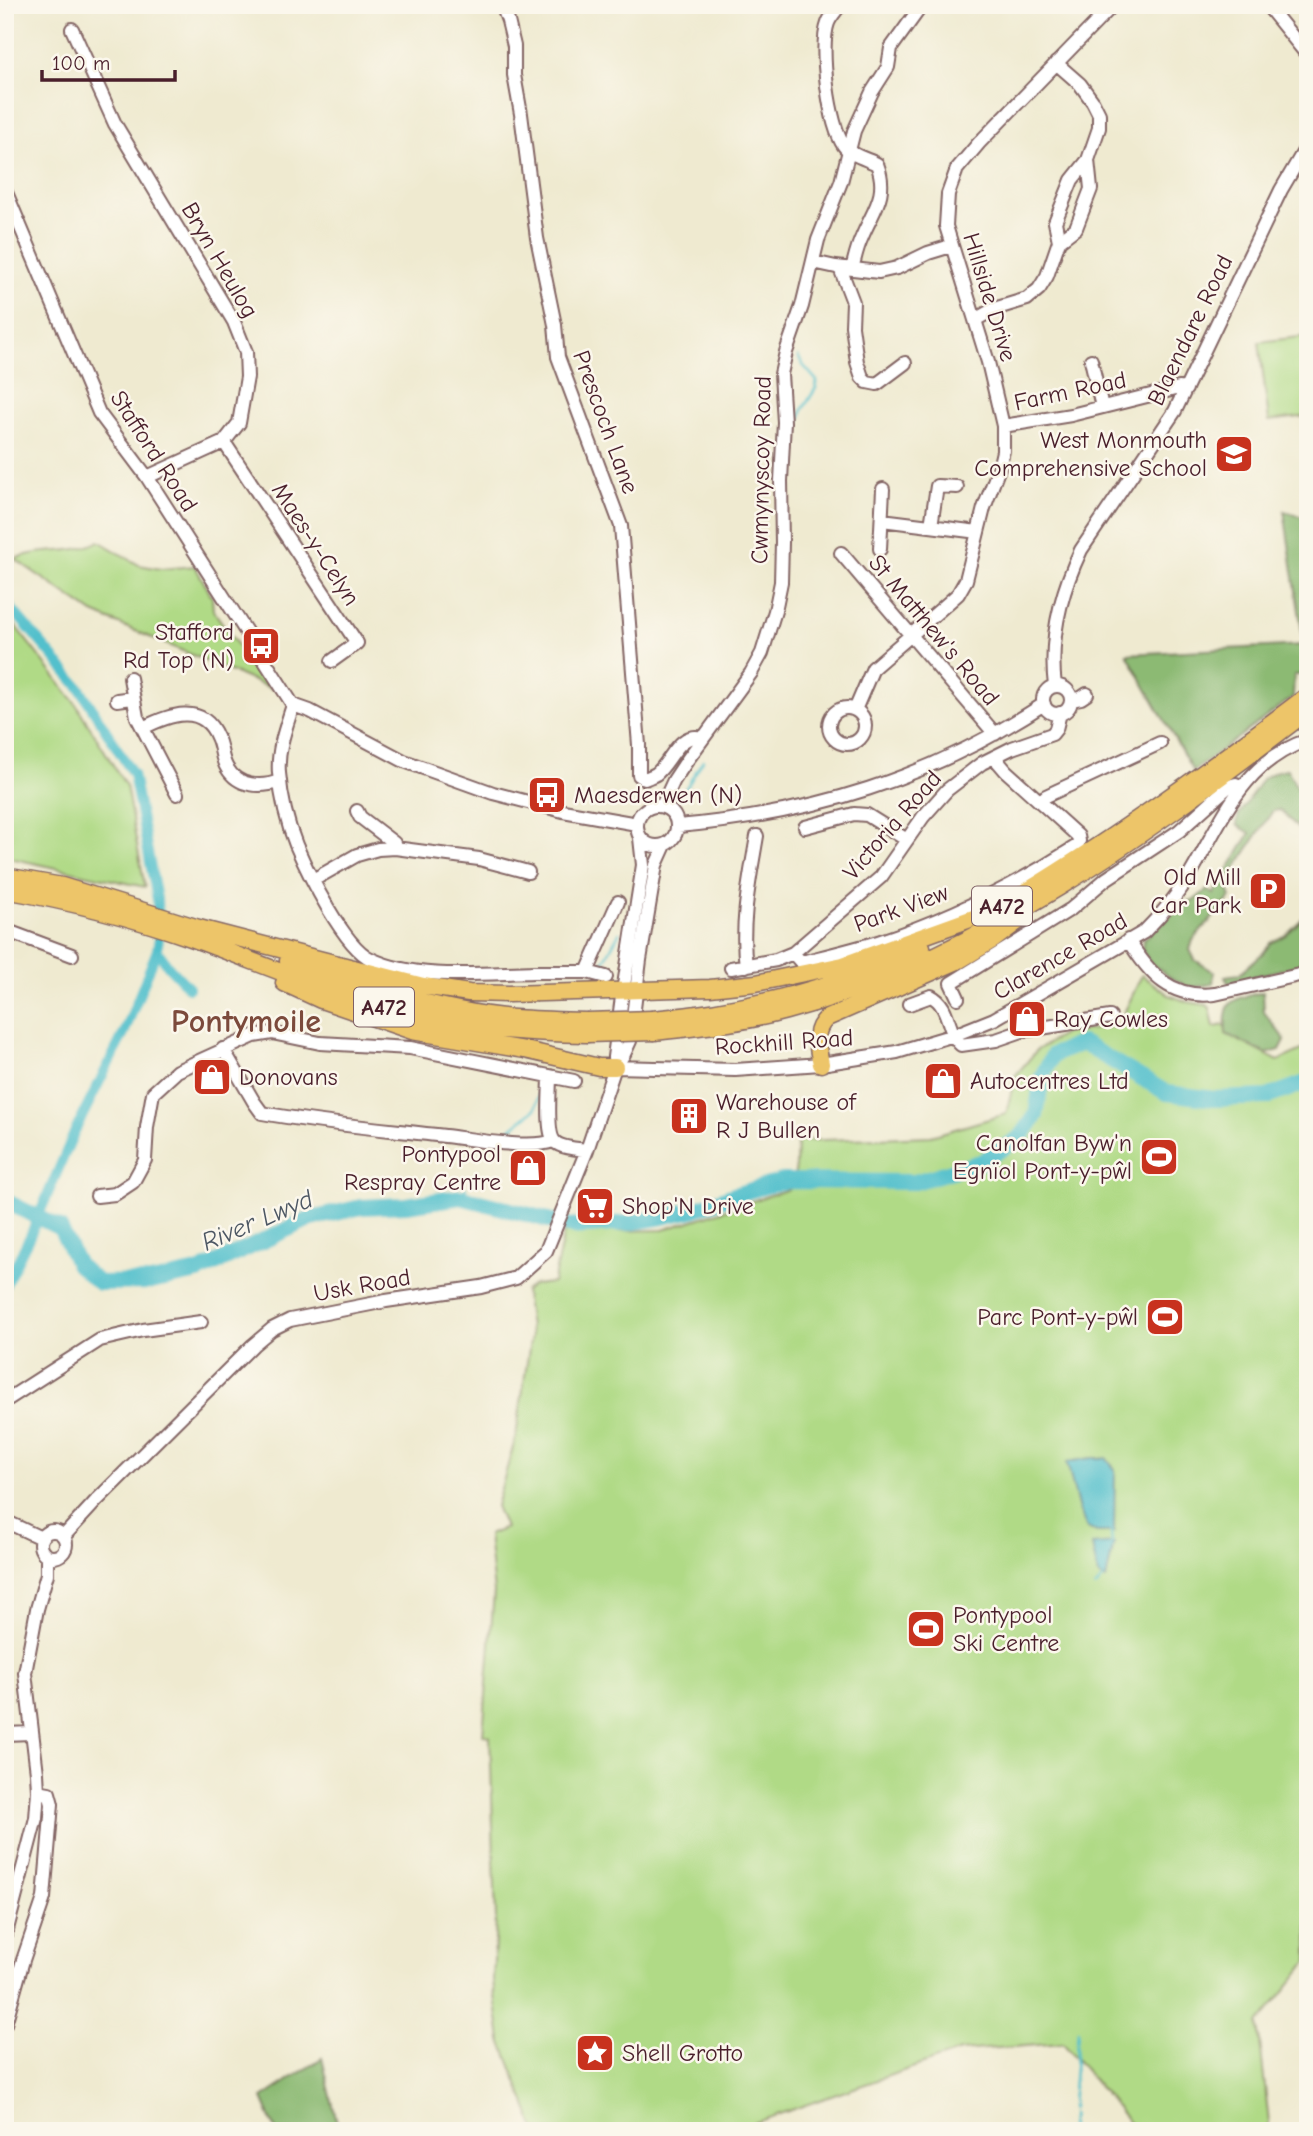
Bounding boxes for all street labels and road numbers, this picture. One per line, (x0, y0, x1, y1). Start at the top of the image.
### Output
street label: Bryn Heulog (176, 197, 264, 323)
street label: Hillside Drive (957, 229, 1023, 365)
street label: Blaendare Road (1142, 250, 1238, 410)
street label: Prescoch Lane (567, 347, 645, 497)
street label: Farm Road (1011, 365, 1129, 417)
street label: Cwmynyscoy Road (745, 376, 777, 564)
street label: Stafford Road (104, 385, 204, 517)
street label: Maes-y-Celyn (266, 477, 366, 611)
street label: St Matthew's Road (863, 549, 1005, 711)
street label: Victoria Road (837, 765, 947, 885)
street label: Park View (850, 878, 953, 938)
road number: A472 (972, 886, 1032, 925)
street label: Clarence Road (988, 906, 1132, 1006)
road number: A472 (354, 988, 414, 1026)
street label: Rockhill Road (714, 1023, 854, 1061)
street label: Usk Road (311, 1263, 413, 1307)

